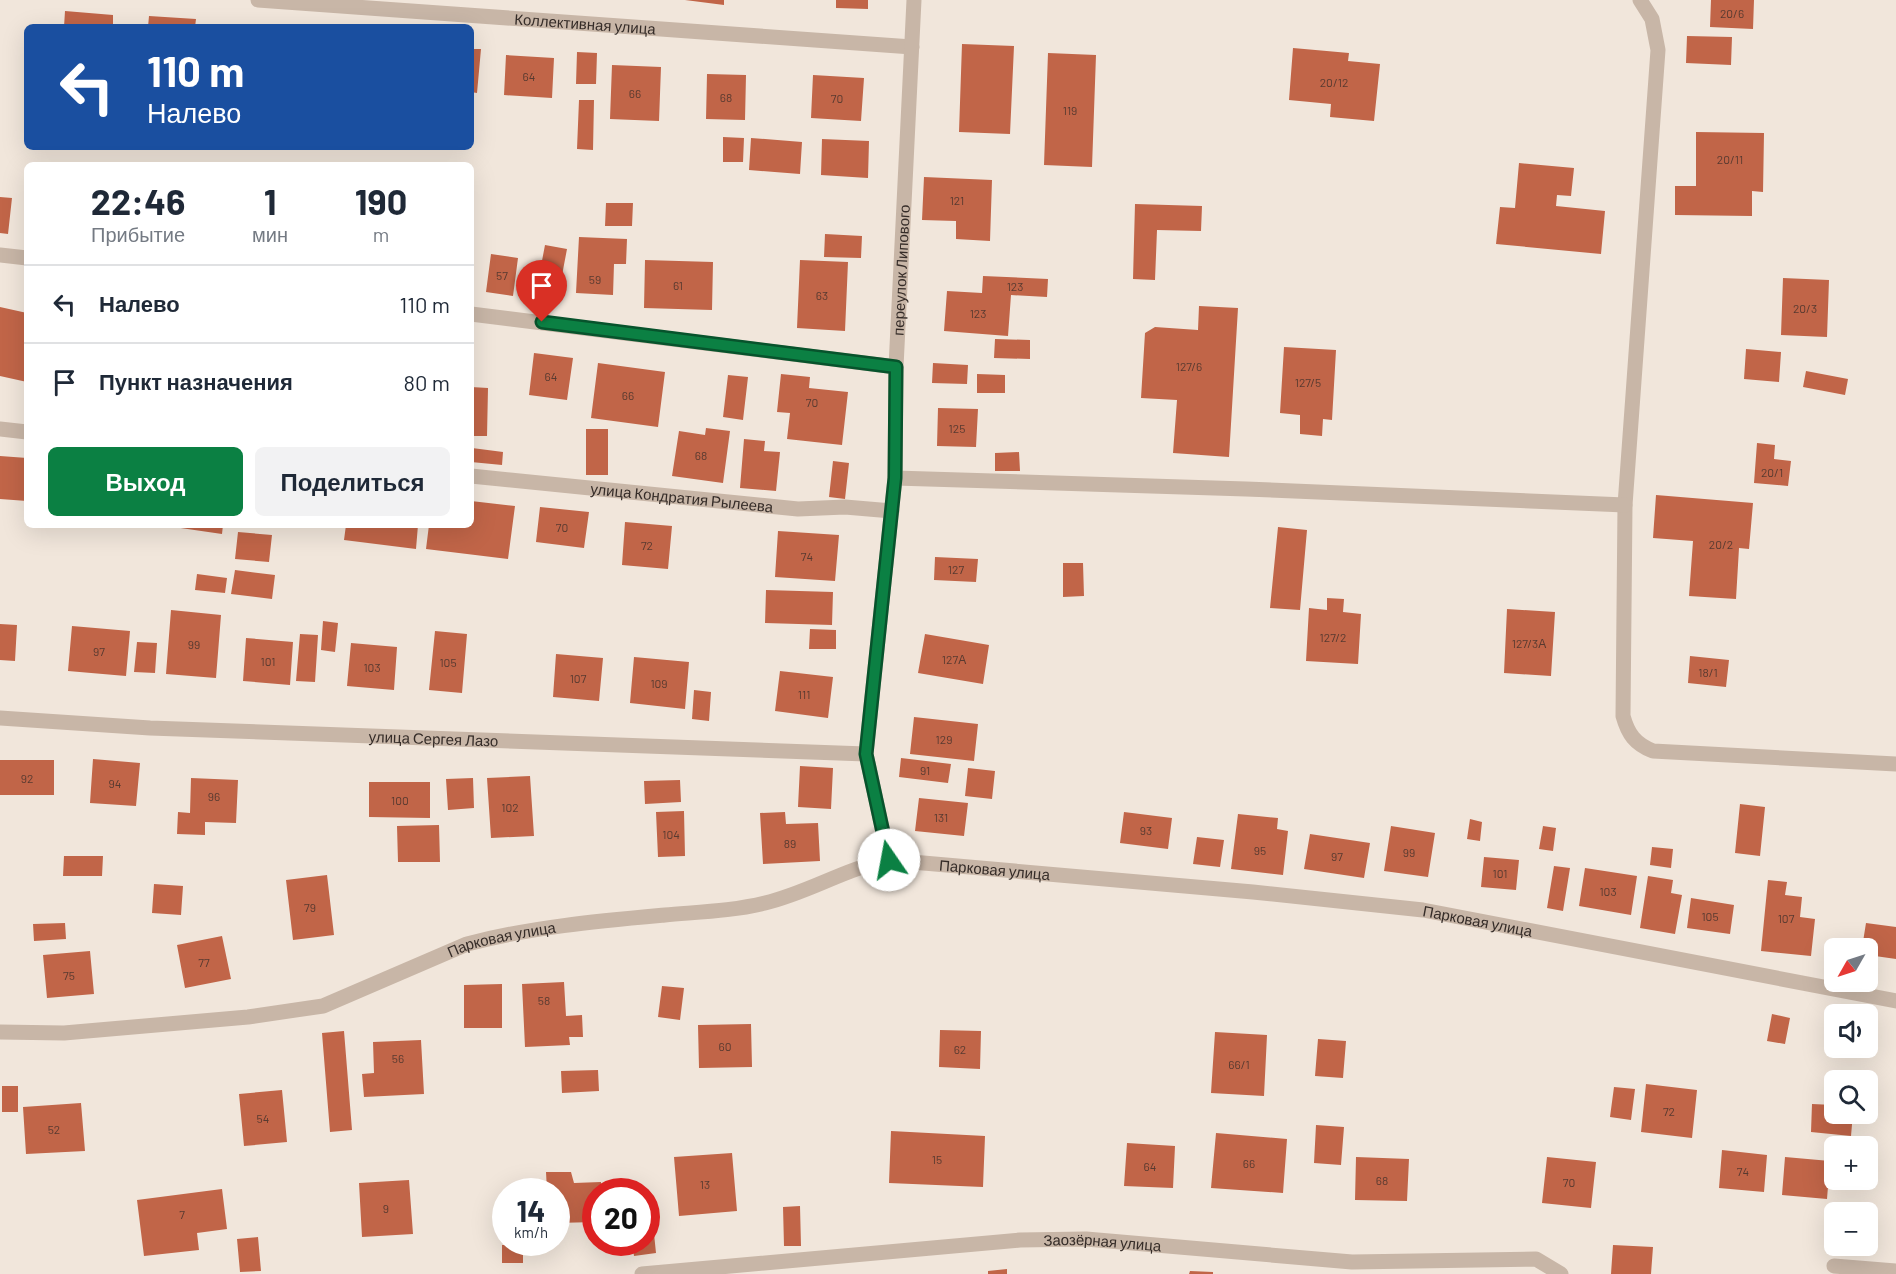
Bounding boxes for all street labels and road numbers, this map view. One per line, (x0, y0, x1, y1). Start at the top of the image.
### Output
street label: Коллективная улица (514, 9, 657, 38)
street label: переулок Липового (889, 204, 913, 336)
street label: улица Кондратия Рылеева (590, 479, 775, 516)
street label: улица Сергея Лазо (368, 727, 499, 750)
street label: Парковая улица (939, 855, 1051, 883)
street label: Парковая улица (1421, 901, 1535, 940)
street label: Парковая улица (444, 918, 557, 961)
street label: Заозёрная улица (1043, 1230, 1163, 1255)

